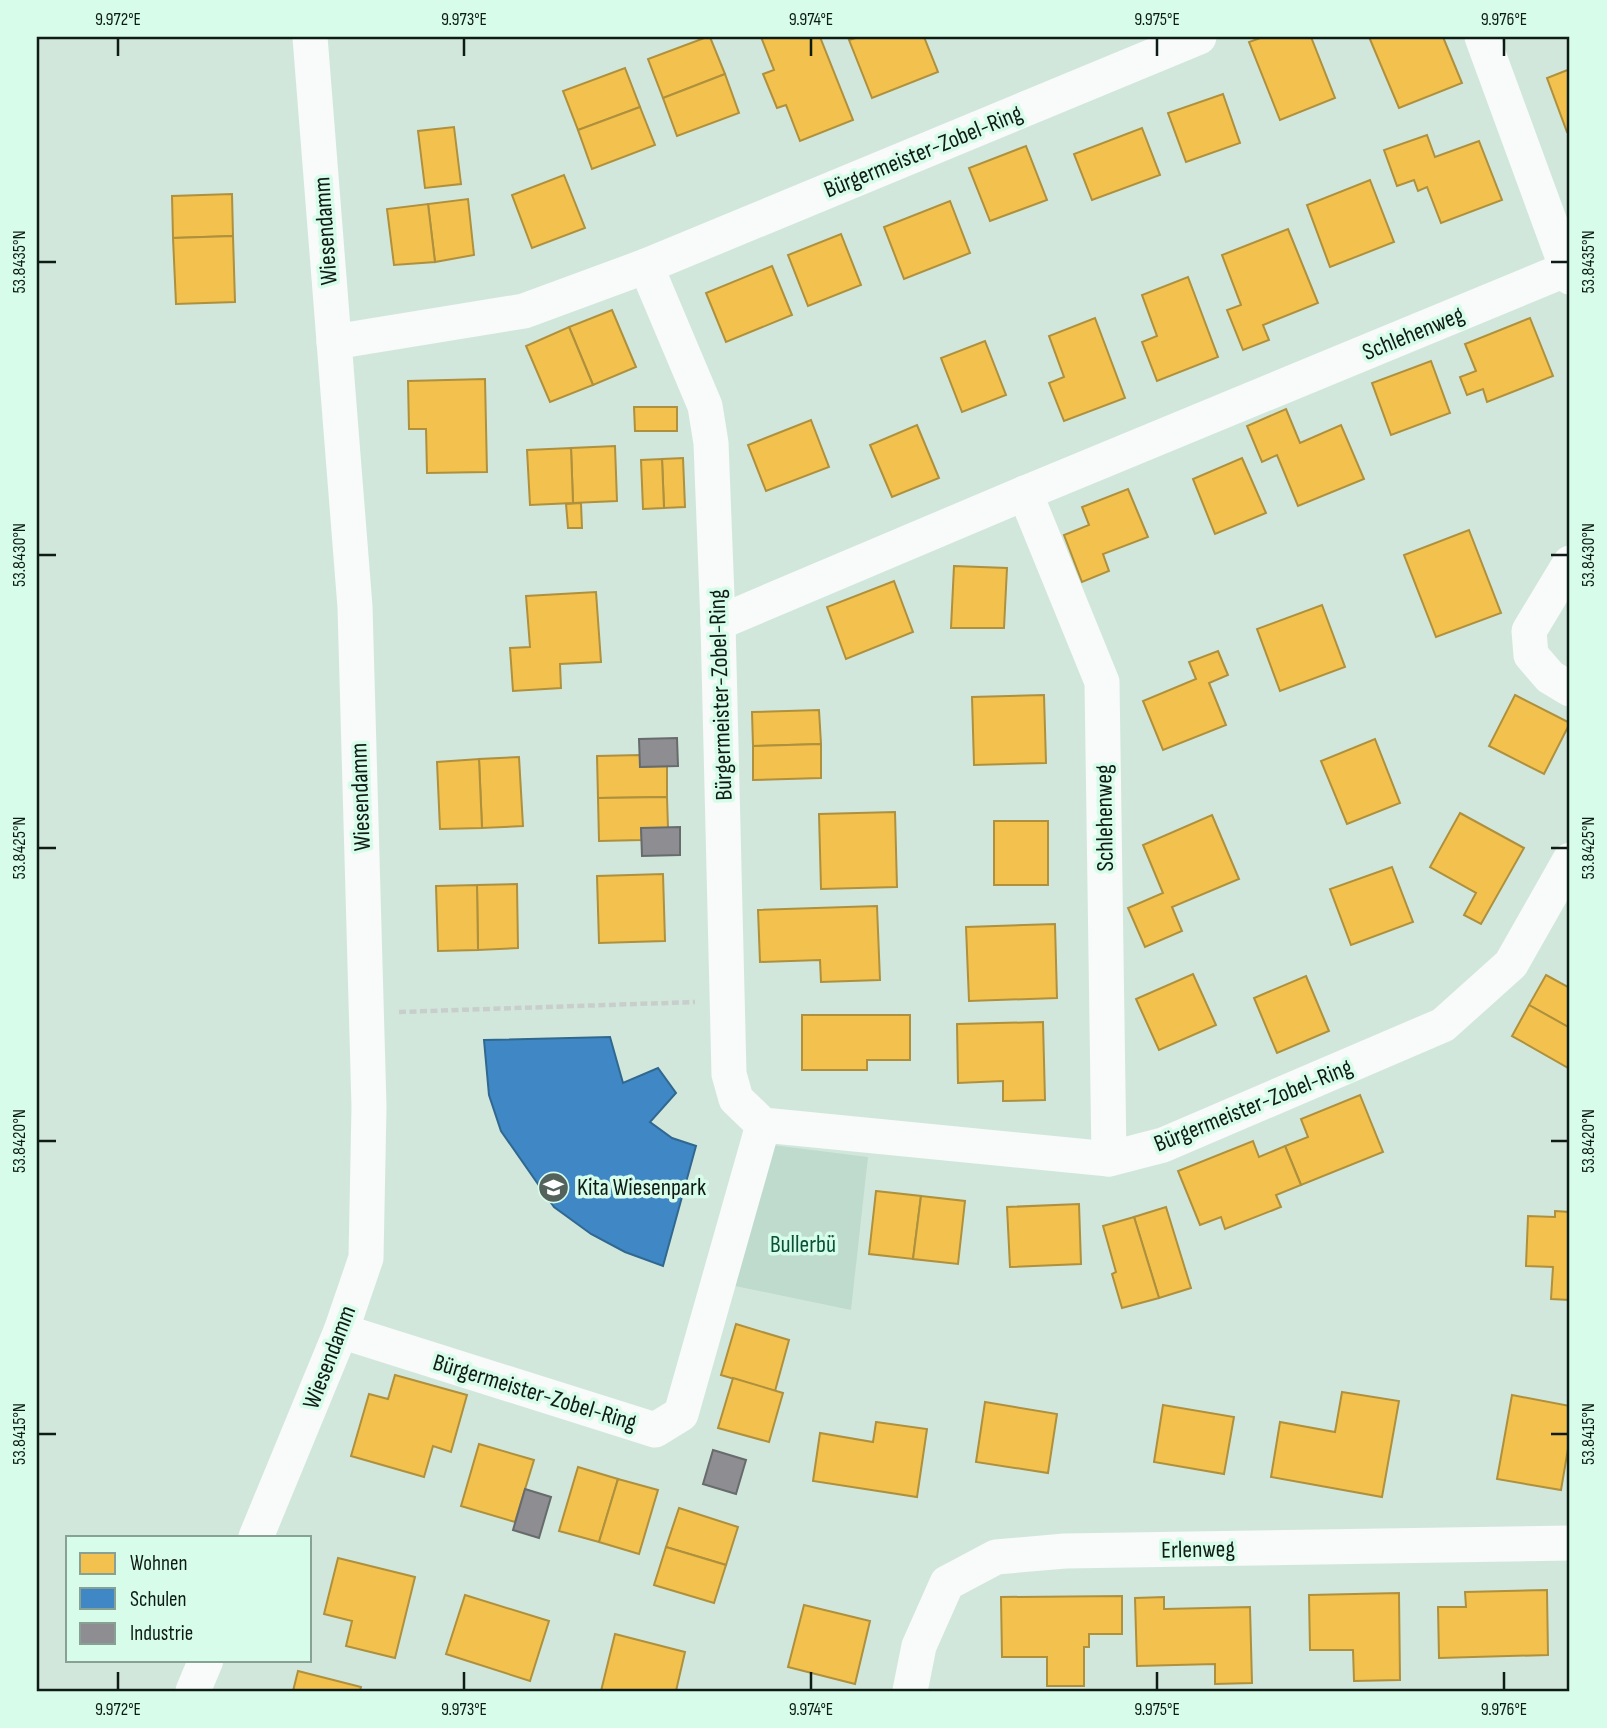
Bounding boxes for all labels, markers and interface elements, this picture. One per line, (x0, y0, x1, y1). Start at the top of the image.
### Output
text: 9.972°E (95, 9, 141, 30)
text: 9.973°E (441, 9, 487, 30)
text: 9.974°E (789, 9, 833, 30)
text: 9.975°E (1134, 9, 1180, 30)
text: 9.976°E (1481, 9, 1527, 30)
street label: Bürgermeister-Zobel-Ring (820, 98, 1027, 205)
street label: Wiesendamm (307, 176, 344, 286)
text: 53.8435°N (9, 230, 30, 294)
text: 53.8435°N (1578, 230, 1599, 294)
street label: Schlehenweg (1358, 300, 1468, 367)
text: 53.8430°N (9, 523, 30, 587)
text: 53.8430°N (1578, 523, 1599, 587)
street label: Bürgermeister-Zobel-Ring (702, 589, 739, 801)
street label: Wiesendamm (344, 742, 377, 852)
street label: Schlehenweg (1089, 764, 1120, 872)
text: 53.8425°N (9, 816, 30, 880)
text: 53.8425°N (1578, 816, 1599, 880)
street label: Bürgermeister-Zobel-Ring (1150, 1052, 1357, 1159)
text: 53.8420°N (9, 1109, 30, 1173)
text: 53.8420°N (1578, 1109, 1599, 1173)
school or university icon: Kita Wiesenpark (537, 1170, 571, 1204)
place label: Kita Wiesenpark (577, 1173, 706, 1202)
park label: Bullerbü (770, 1230, 836, 1259)
street label: Wiesendamm (297, 1301, 362, 1413)
street label: Bürgermeister-Zobel-Ring (430, 1348, 640, 1437)
text: 53.8415°N (9, 1403, 30, 1465)
text: 53.8415°N (1578, 1403, 1599, 1465)
street label: Erlenweg (1161, 1534, 1235, 1565)
legend (66, 1536, 312, 1662)
text: Wohnen (130, 1551, 187, 1576)
text: Schulen (130, 1587, 187, 1612)
text: Industrie (130, 1621, 193, 1646)
text: 9.972°E (95, 1699, 141, 1720)
text: 9.973°E (441, 1699, 487, 1720)
text: 9.974°E (789, 1699, 833, 1720)
text: 9.975°E (1134, 1699, 1180, 1720)
text: 9.976°E (1481, 1699, 1527, 1720)

